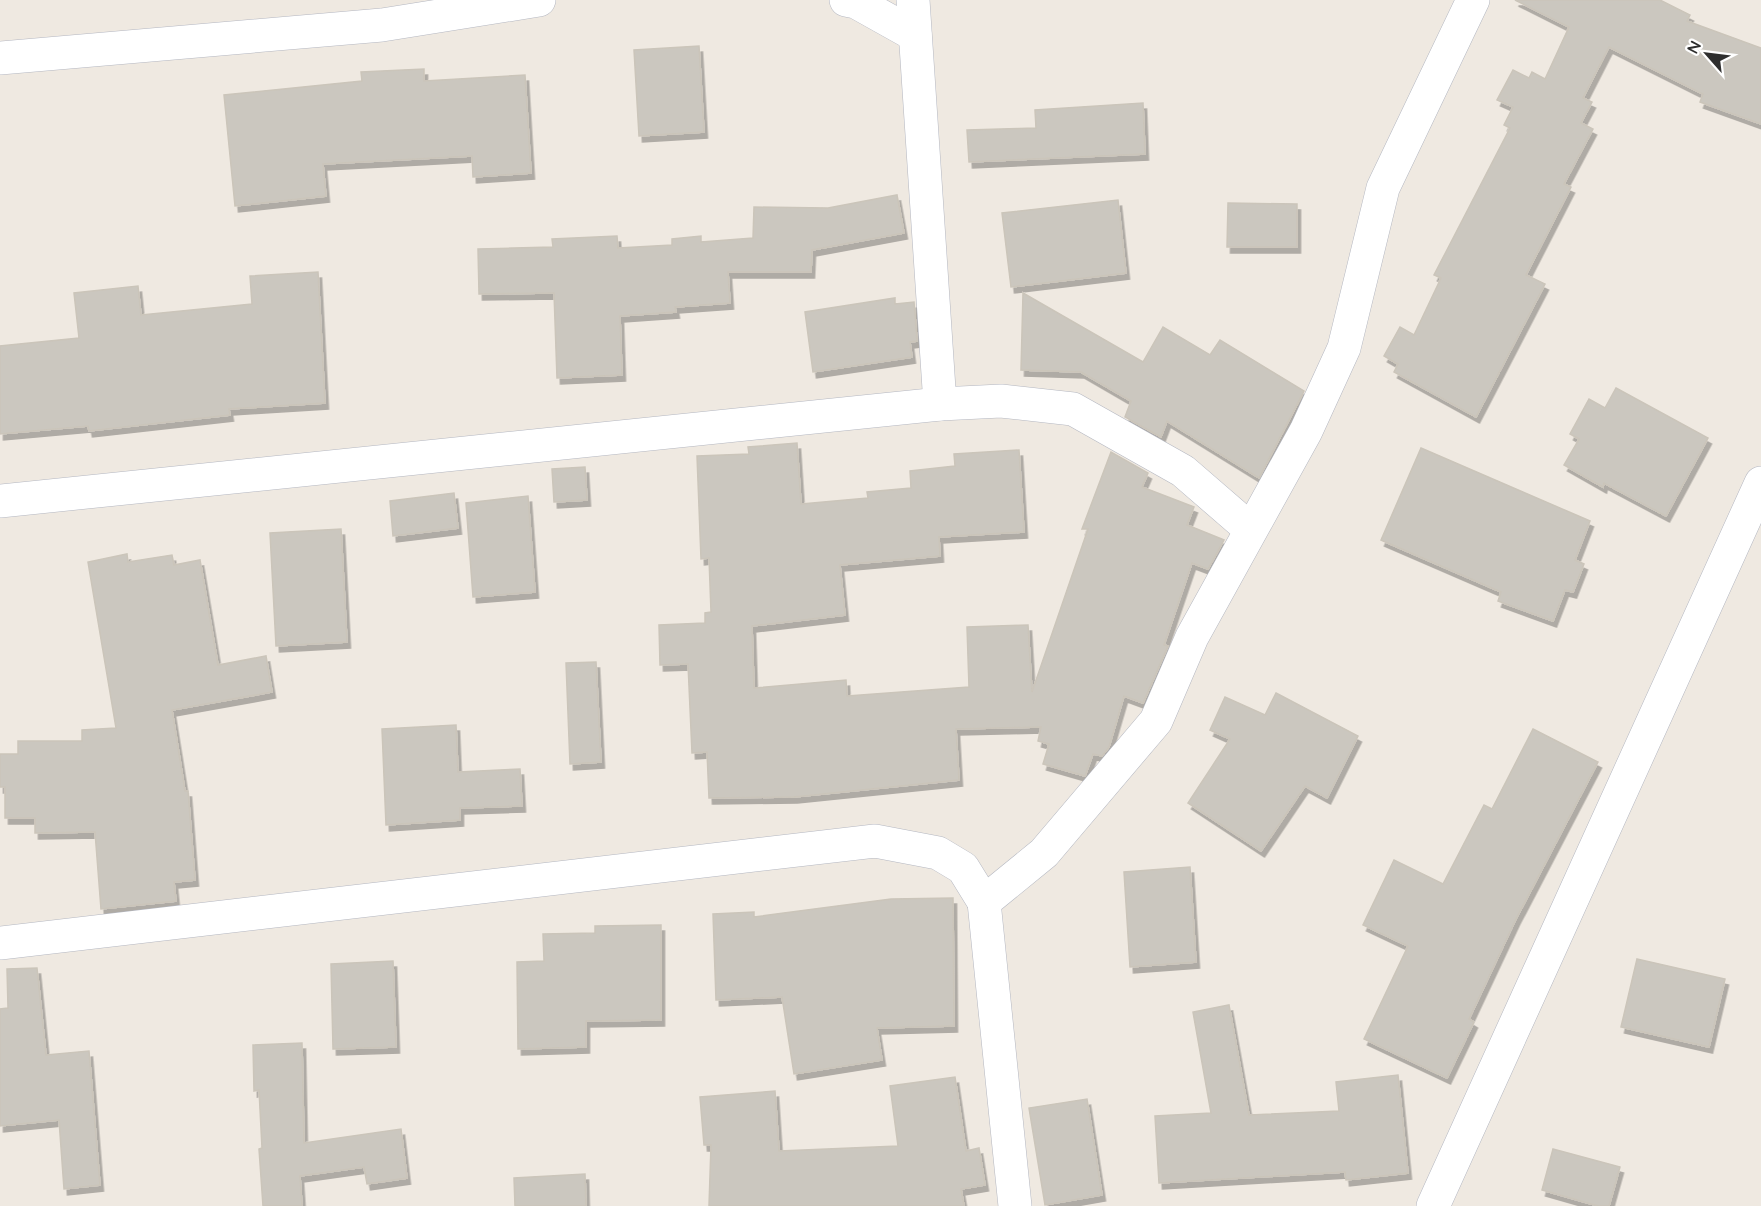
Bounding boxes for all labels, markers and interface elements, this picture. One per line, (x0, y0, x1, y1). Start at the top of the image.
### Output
north arrow (1677, 24, 1737, 84)
text: N (1682, 37, 1705, 57)

